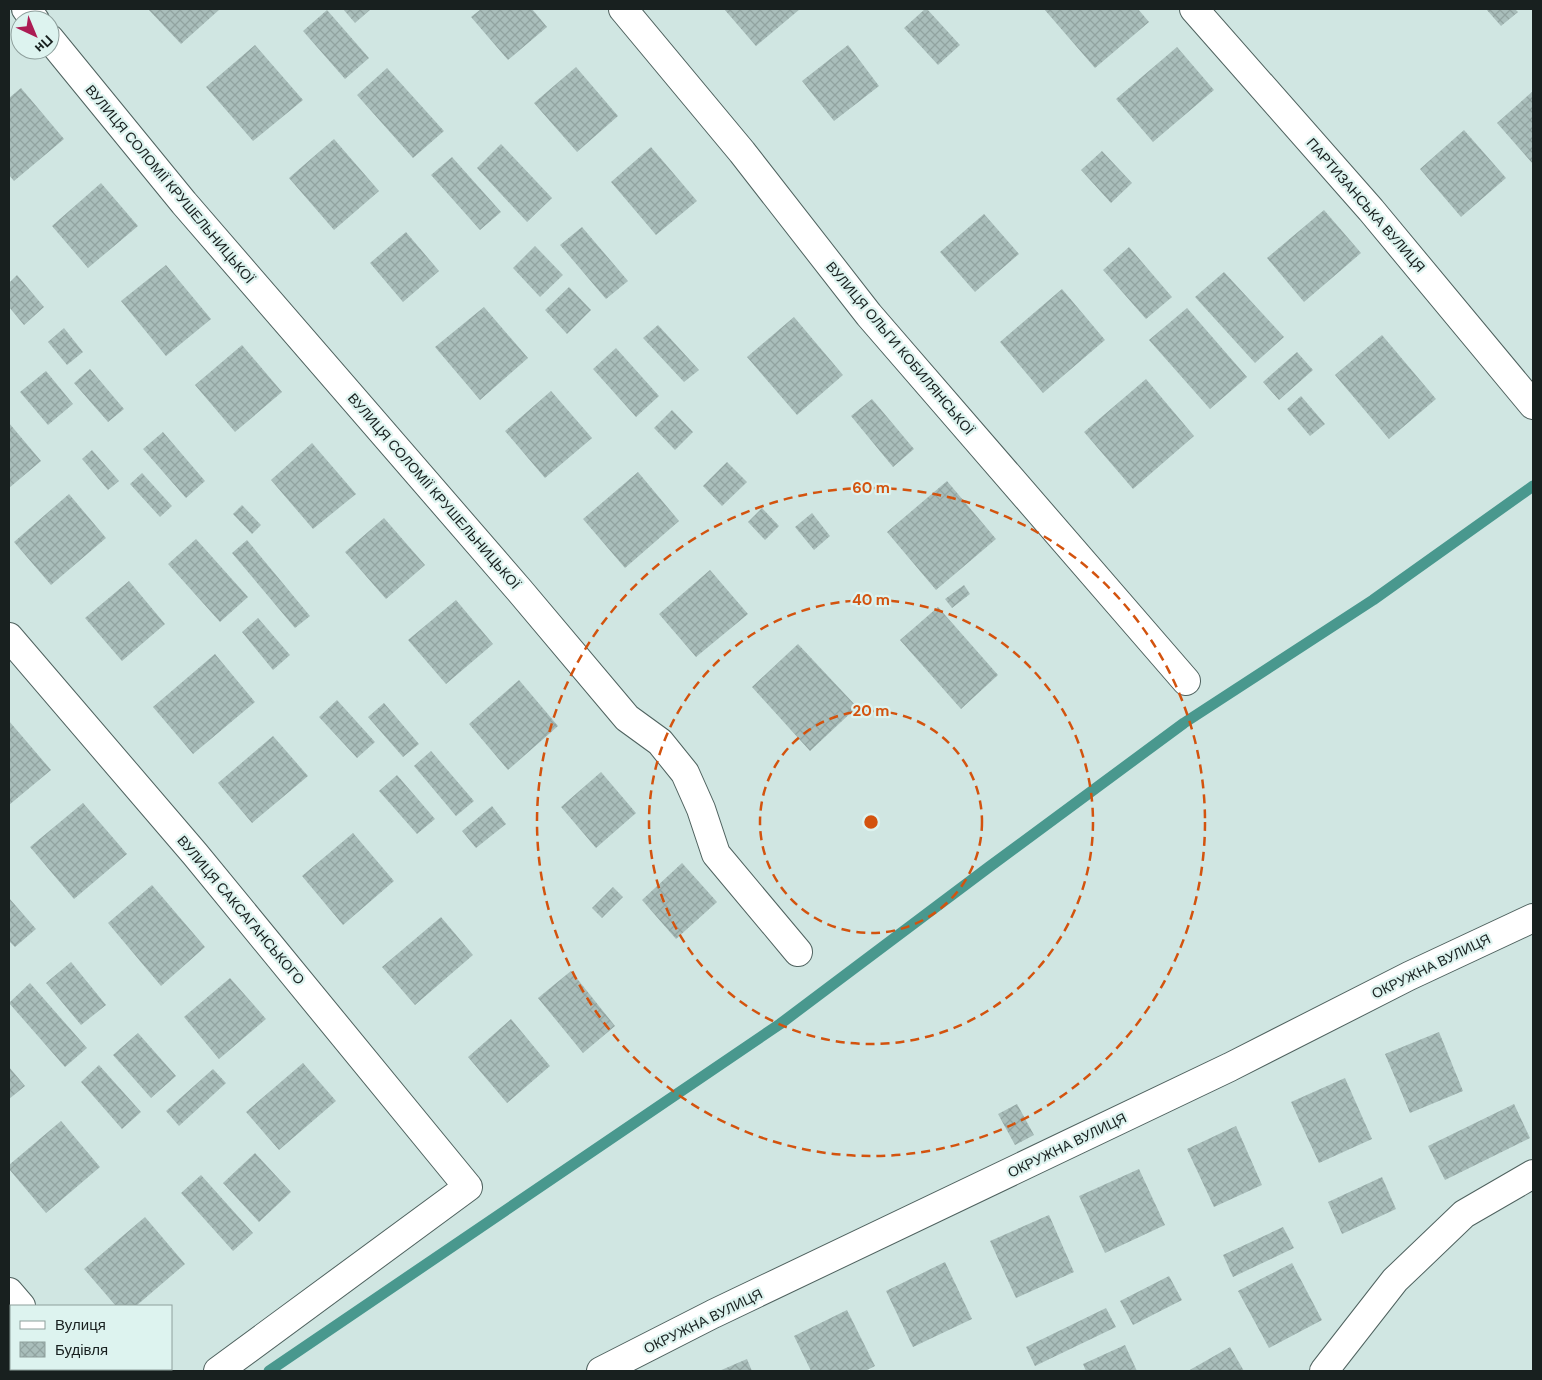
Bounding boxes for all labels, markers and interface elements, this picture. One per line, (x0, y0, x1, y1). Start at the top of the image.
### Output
north arrow (10, 10, 60, 60)
text: Пн (31, 31, 57, 57)
street label: ВУЛИЦЯ СОЛОМІЇ КРУШЕЛЬНИЦЬКОЇ (82, 81, 258, 287)
street label: ПАРТИЗАНСЬКА ВУЛИЦЯ (1303, 134, 1429, 276)
street label: ВУЛИЦЯ ОЛЬГИ КОБИЛЯНСЬКОЇ (822, 258, 978, 438)
street label: ВУЛИЦЯ СОЛОМІЇ КРУШЕЛЬНИЦЬКОЇ (344, 389, 524, 593)
text: 60 m (852, 478, 890, 498)
text: 40 m (852, 590, 890, 610)
text: 20 m (853, 701, 889, 721)
centre of rings (862, 813, 880, 831)
street label: ВУЛИЦЯ САКСАГАНСЬКОГО (173, 832, 309, 988)
street label: ОКРУЖНА ВУЛИЦЯ (1369, 929, 1493, 1003)
street label: ОКРУЖНА ВУЛИЦЯ (1005, 1108, 1129, 1182)
street label: ОКРУЖНА ВУЛИЦЯ (641, 1284, 765, 1358)
legend (10, 1305, 172, 1370)
text: Вулиця (55, 1315, 106, 1335)
text: Будівля (55, 1340, 108, 1360)

